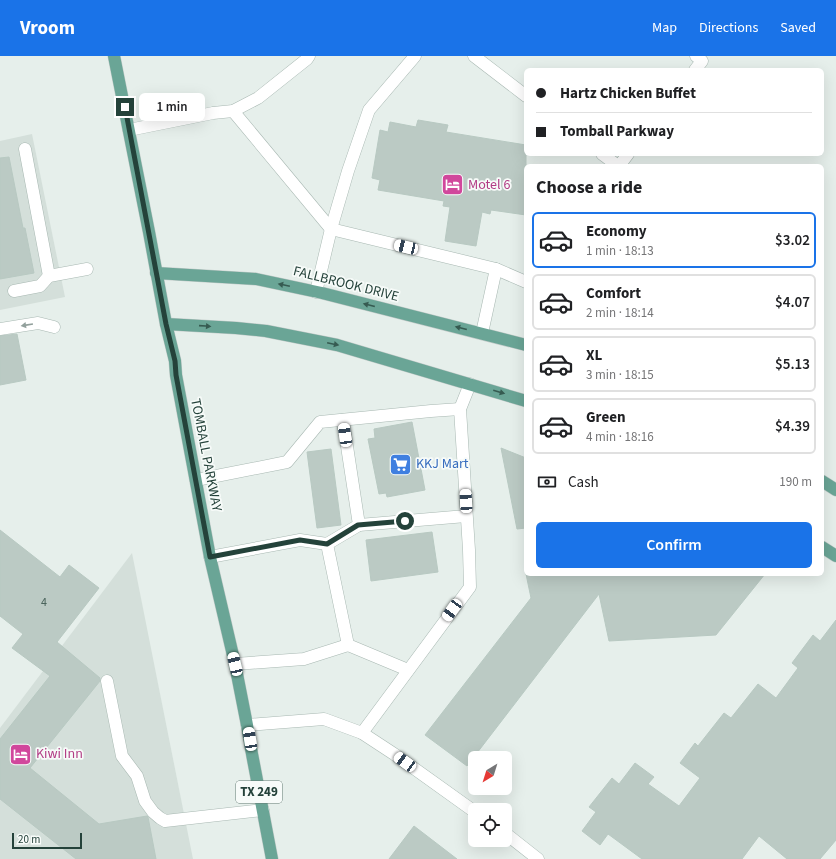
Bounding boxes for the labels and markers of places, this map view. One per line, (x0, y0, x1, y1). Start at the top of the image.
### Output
hotel icon: Motel 6 (440, 172, 466, 198)
place label: Motel 6 (468, 175, 510, 195)
supermarket icon: KKJ Mart (387, 451, 413, 477)
place label: KKJ Mart (416, 454, 469, 474)
hotel icon: Kiwi Inn (8, 741, 34, 767)
place label: Kiwi Inn (36, 744, 83, 764)

